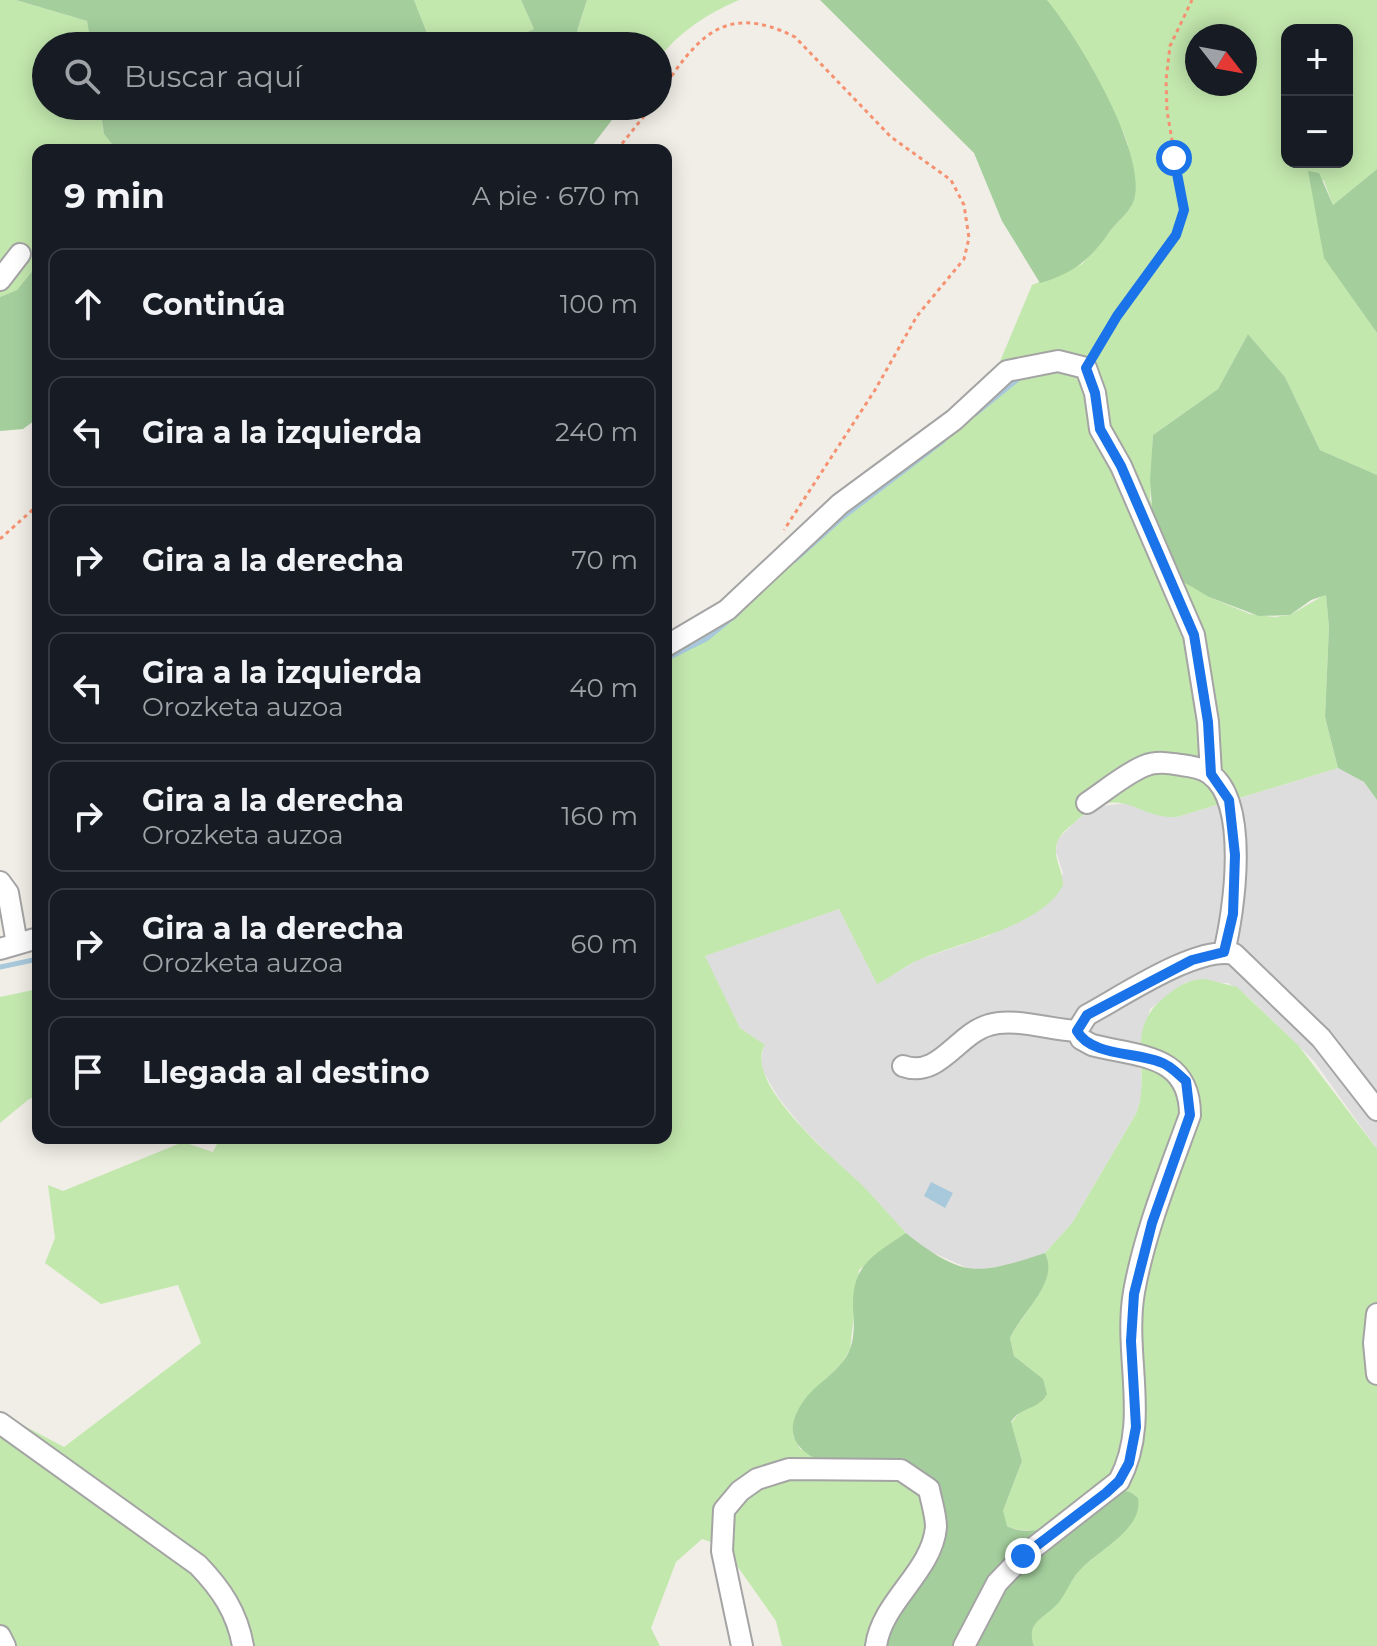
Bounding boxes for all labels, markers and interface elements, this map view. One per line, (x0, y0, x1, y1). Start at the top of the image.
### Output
north arrow (1185, 24, 1257, 96)
map controls (1281, 24, 1353, 168)
button: + (1281, 24, 1353, 96)
search box (32, 32, 672, 120)
icon: search (60, 54, 104, 98)
text: Buscar aquí (124, 58, 302, 95)
button: − (1281, 96, 1353, 168)
route start (1156, 140, 1192, 176)
text: 9 min (64, 175, 165, 217)
text: A pie · 670 m (472, 180, 640, 212)
icon: ahead (66, 282, 110, 326)
text: Continúa (142, 286, 285, 323)
text: 100 m (560, 288, 638, 320)
icon: left (66, 410, 110, 454)
text: Gira a la izquierda (142, 414, 422, 451)
text: 240 m (555, 416, 638, 448)
icon: right (66, 538, 110, 582)
text: Gira a la derecha (142, 542, 404, 579)
text: 70 m (572, 544, 638, 576)
text: Gira a la izquierda (142, 654, 422, 691)
icon: left (66, 666, 110, 710)
text: 40 m (569, 672, 638, 704)
text: Orozketa auzoa (142, 691, 344, 723)
text: Gira a la derecha (142, 782, 404, 819)
icon: right (66, 794, 110, 838)
text: 160 m (561, 800, 638, 832)
text: Orozketa auzoa (142, 819, 344, 851)
text: Gira a la derecha (142, 910, 404, 947)
icon: right (66, 922, 110, 966)
text: 60 m (571, 928, 638, 960)
text: Orozketa auzoa (142, 947, 344, 979)
icon: arrive (66, 1050, 110, 1094)
text: Llegada al destino (142, 1054, 430, 1091)
route end (1005, 1538, 1041, 1574)

